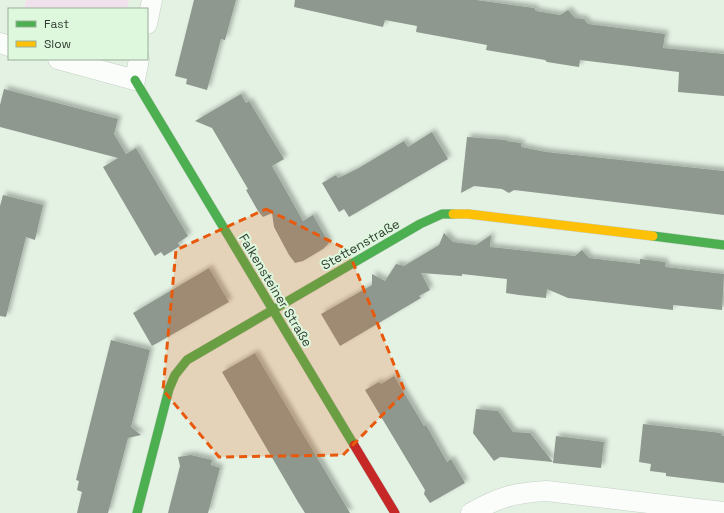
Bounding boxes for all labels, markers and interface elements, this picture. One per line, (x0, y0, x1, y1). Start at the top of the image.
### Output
legend (8, 8, 148, 60)
text: Fast (44, 16, 69, 32)
text: Slow (44, 36, 71, 52)
street label: Stettenstraße (318, 215, 403, 274)
street label: Falkensteiner Straße (235, 231, 316, 350)

